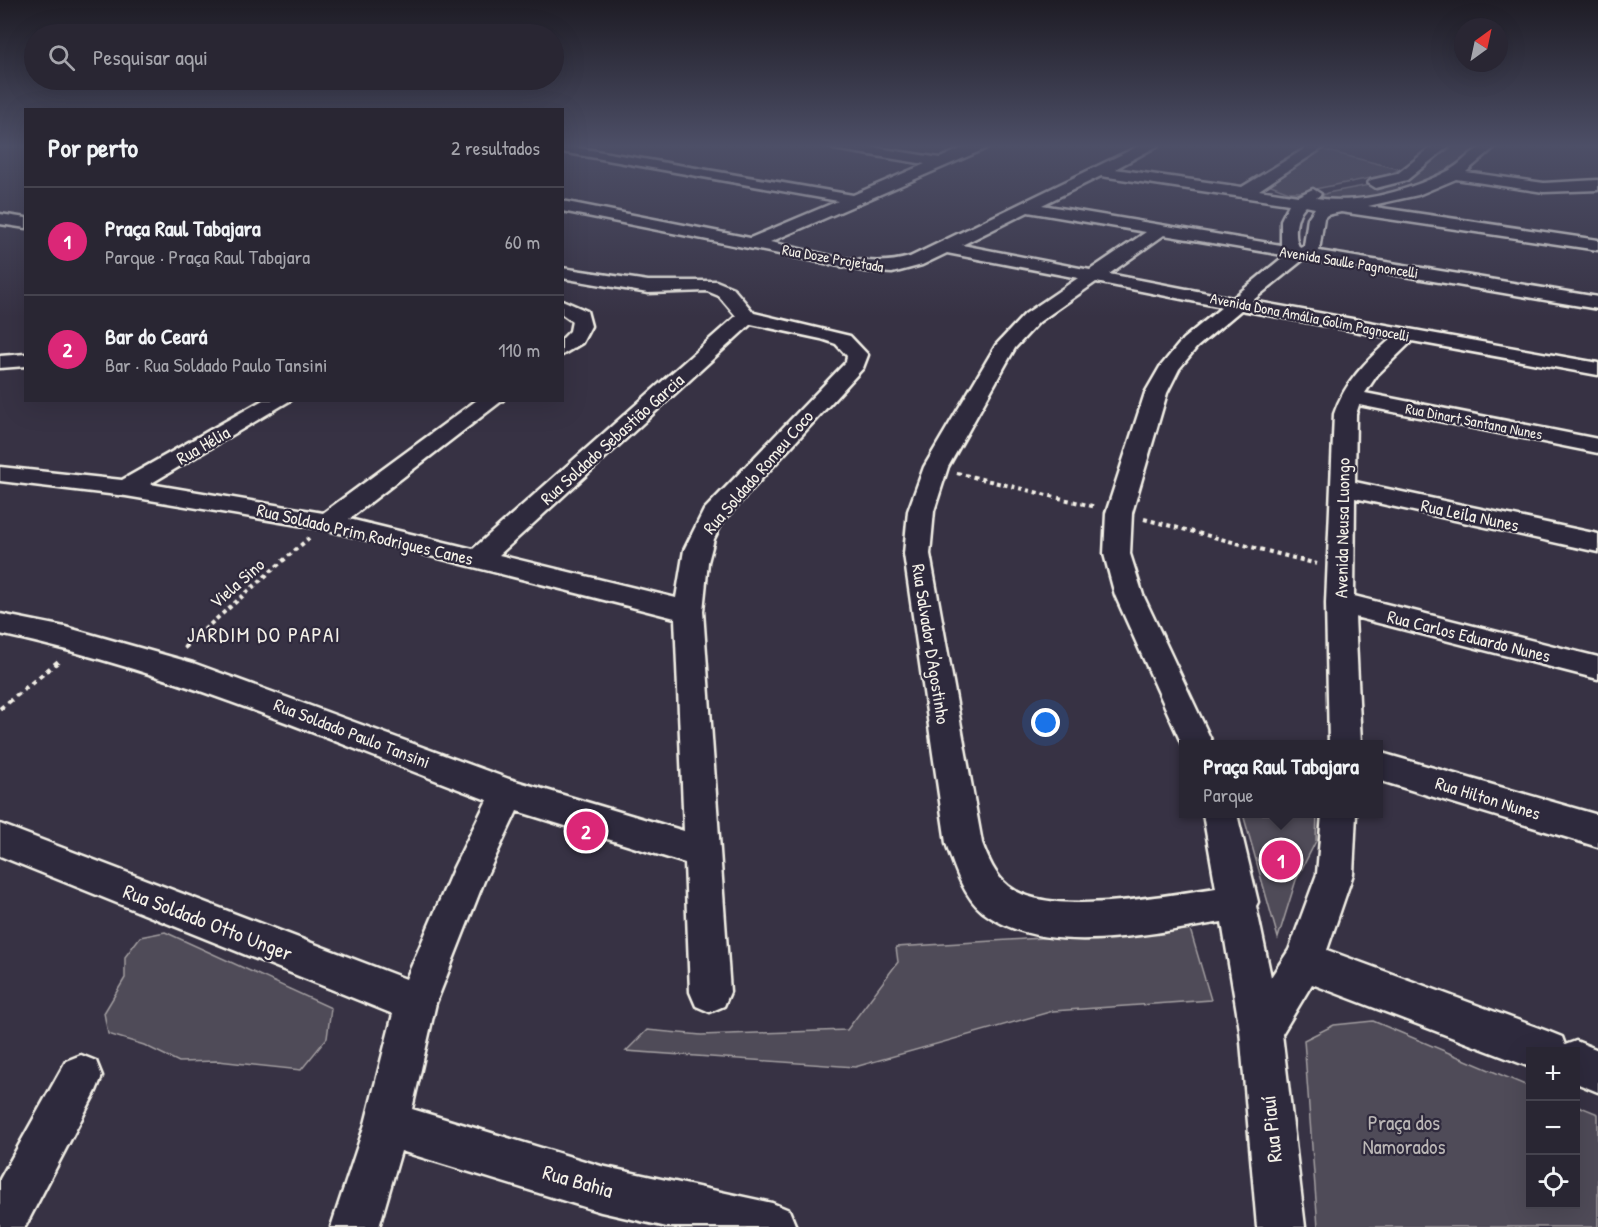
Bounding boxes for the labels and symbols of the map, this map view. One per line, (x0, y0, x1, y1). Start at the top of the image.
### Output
north arrow (1454, 18, 1508, 72)
street label: Rua Doze Projetada (781, 239, 885, 277)
street label: Avenida Saulle Pagnoncelli (1278, 241, 1420, 283)
street label: Avenida Dona Amália Golim Pagnocelli (1209, 287, 1411, 347)
street label: Rua Soldado Sebastião Garcia (535, 368, 689, 510)
street label: Rua Dinart Santana Nunes (1404, 397, 1544, 445)
street label: Rua Soldado Romeu Coco (697, 405, 819, 539)
street label: Rua Hélia (172, 420, 234, 470)
street label: Avenida Neusa Luongo (1328, 458, 1356, 598)
street label: Rua Leila Nunes (1419, 492, 1521, 538)
street label: Rua Soldado Prim Rodrigues Canes (254, 497, 476, 571)
street label: Viela Sino (204, 552, 270, 614)
street label: Rua Salvador D'Agostinho (906, 562, 956, 726)
street label: Rua Carlos Eduardo Nunes (1385, 604, 1553, 668)
district label: JARDIM DO PAPAI (187, 620, 341, 649)
street label: Rua Soldado Paulo Tansini (270, 692, 434, 774)
your location (1031, 708, 1060, 737)
street label: Rua Hilton Nunes (1432, 770, 1544, 826)
pin: 2 (566, 808, 606, 854)
pin: 1 (1262, 838, 1300, 882)
street label: Rua Soldado Otto Unger (119, 876, 297, 968)
street label: Rua Piauí (1253, 1094, 1289, 1164)
park label: Praça dos Namorados (1362, 1108, 1446, 1161)
street label: Rua Bahia (540, 1157, 616, 1205)

